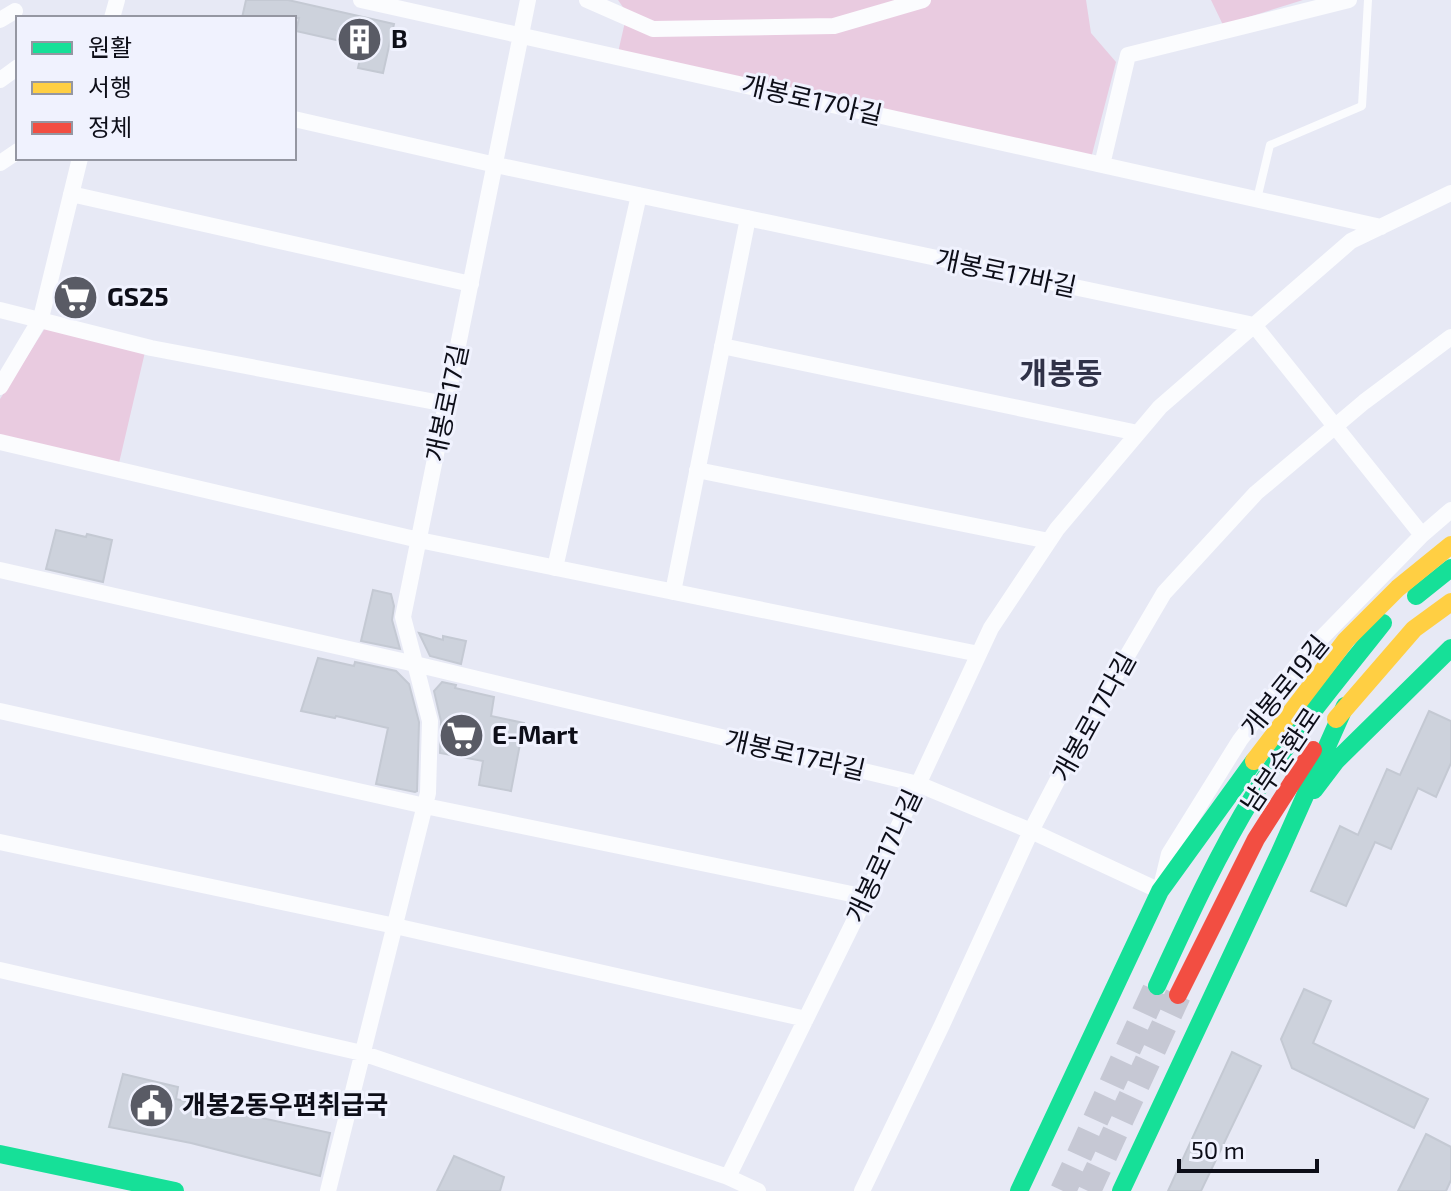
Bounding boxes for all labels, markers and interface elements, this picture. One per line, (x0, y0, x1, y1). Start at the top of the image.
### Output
building icon: B (336, 15, 384, 63)
legend (16, 16, 296, 160)
place label: B (391, 22, 408, 53)
text: 원활 (88, 32, 132, 61)
street label: 개봉로17아길 (739, 67, 886, 130)
text: 서행 (88, 72, 132, 101)
text: 정체 (88, 112, 132, 141)
street label: 개봉로17바길 (933, 241, 1080, 302)
supermarket icon: GS25 (52, 273, 100, 321)
place label: GS25 (107, 280, 169, 311)
street label: 개봉로17길 (418, 341, 473, 464)
district label: 개봉동 (1020, 354, 1102, 390)
street label: 개봉로19길 (1234, 628, 1334, 742)
street label: 개봉로17다길 (1044, 646, 1141, 786)
street label: 남부순환로 (1233, 701, 1326, 817)
supermarket icon: E-Mart (437, 711, 485, 759)
place label: E-Mart (492, 718, 578, 749)
street label: 개봉로17라길 (722, 722, 869, 785)
street label: 개봉로17나길 (838, 784, 927, 927)
public building icon: 개봉2동우편취급국 (127, 1081, 175, 1129)
place label: 개봉2동우편취급국 (182, 1088, 388, 1119)
scale bar (1179, 1123, 1317, 1173)
text: 50 m (1191, 1135, 1245, 1164)

